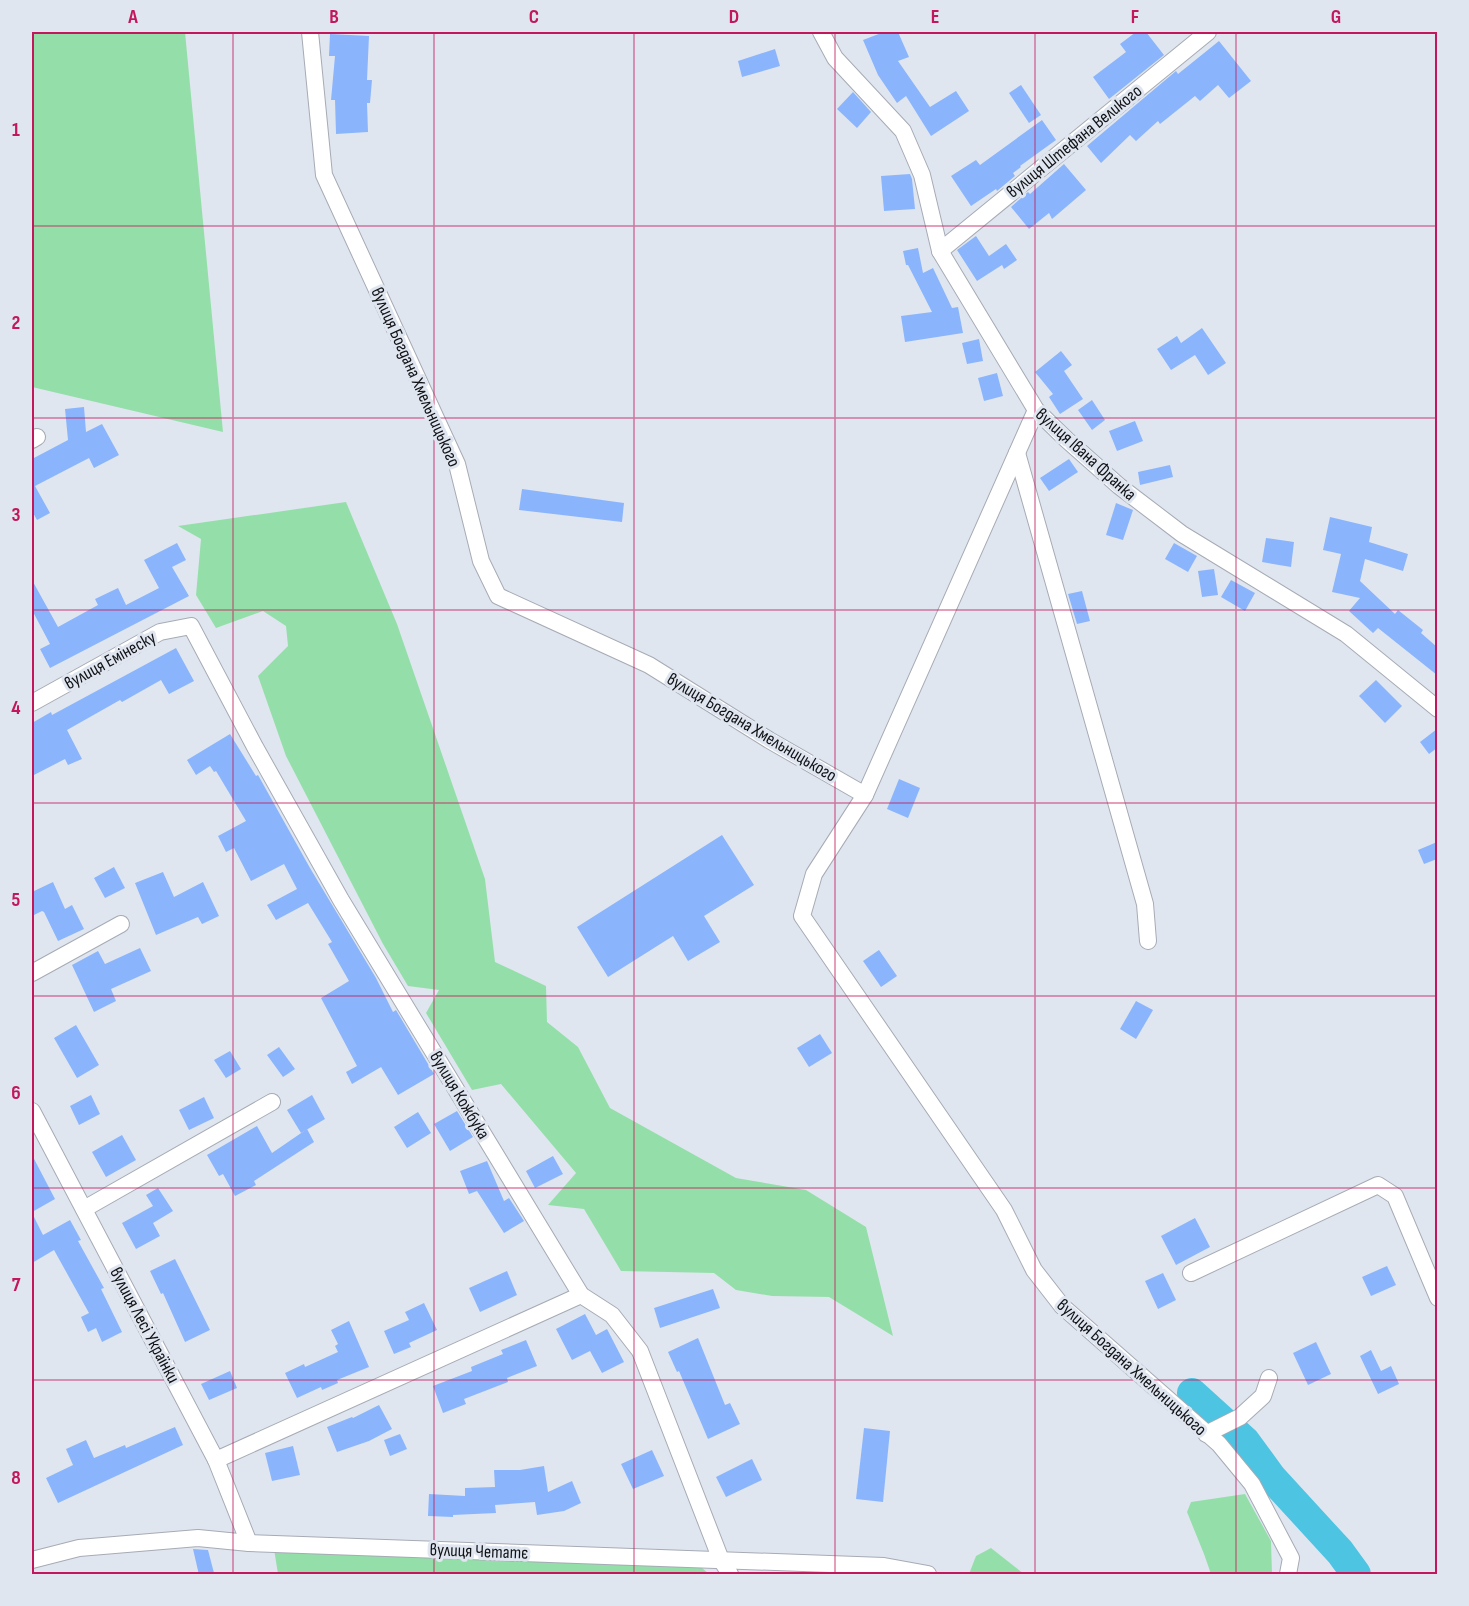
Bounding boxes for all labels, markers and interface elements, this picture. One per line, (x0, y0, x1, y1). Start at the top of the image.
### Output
text: A (127, 5, 138, 29)
text: B (329, 5, 339, 29)
text: C (529, 5, 539, 29)
text: D (729, 5, 739, 29)
text: E (931, 5, 939, 29)
text: F (1131, 5, 1139, 29)
text: G (1331, 5, 1341, 29)
street label: вулиця Штефана Великого (1002, 80, 1146, 202)
text: 1 (12, 118, 20, 142)
street label: вулиця Богдана Хмельницького (366, 284, 465, 470)
text: 2 (12, 311, 20, 335)
street label: вулиця Івана Франка (1031, 404, 1140, 505)
text: 3 (12, 503, 21, 527)
street label: вулиця Емінеску (61, 627, 159, 694)
street label: вулиця Богдана Хмельницького (663, 668, 840, 786)
text: 4 (11, 696, 21, 720)
text: 5 (12, 888, 21, 912)
street label: вулиця Кожбука (425, 1048, 494, 1143)
text: 6 (11, 1081, 21, 1105)
street label: вулиця Лесі Українки (105, 1264, 184, 1387)
text: 7 (12, 1273, 21, 1297)
street label: вулиця Богдана Хмельницького (1052, 1295, 1211, 1440)
text: 8 (11, 1466, 21, 1490)
street label: вулиця Четатє (429, 1539, 529, 1564)

